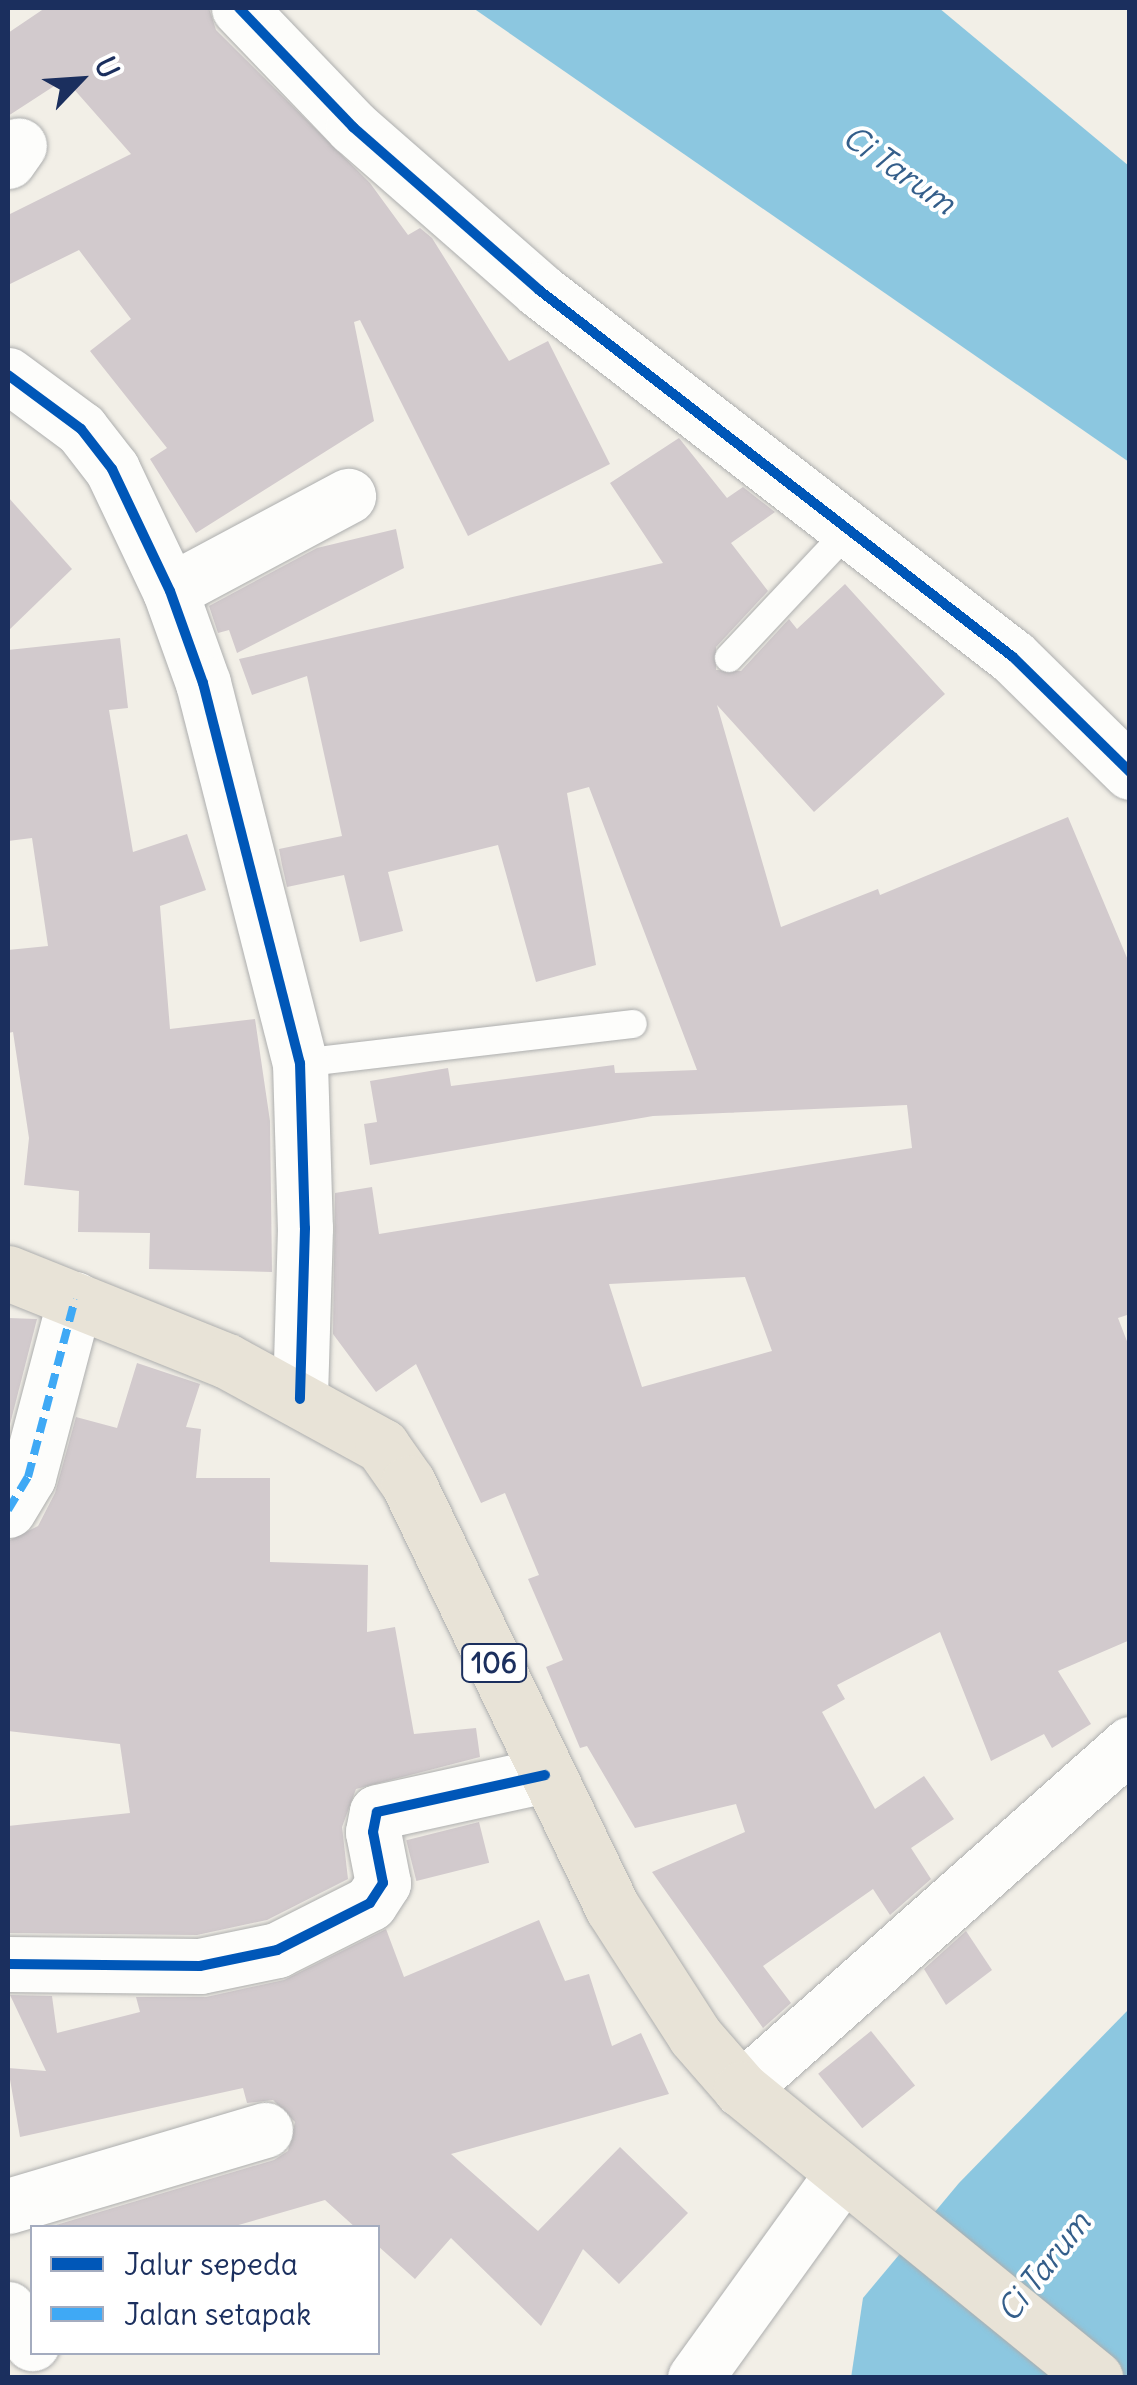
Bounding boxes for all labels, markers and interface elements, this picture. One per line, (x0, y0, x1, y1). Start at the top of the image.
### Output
north arrow (30, 30, 130, 130)
text: U (87, 51, 128, 84)
water label: Ci Tarum (835, 117, 963, 223)
road number: 106 (459, 1640, 529, 1686)
water label: Ci Tarum (989, 2205, 1099, 2329)
legend (30, 2225, 380, 2355)
text: Jalur sepeda (124, 2245, 298, 2283)
text: Jalan setapak (124, 2295, 311, 2333)

